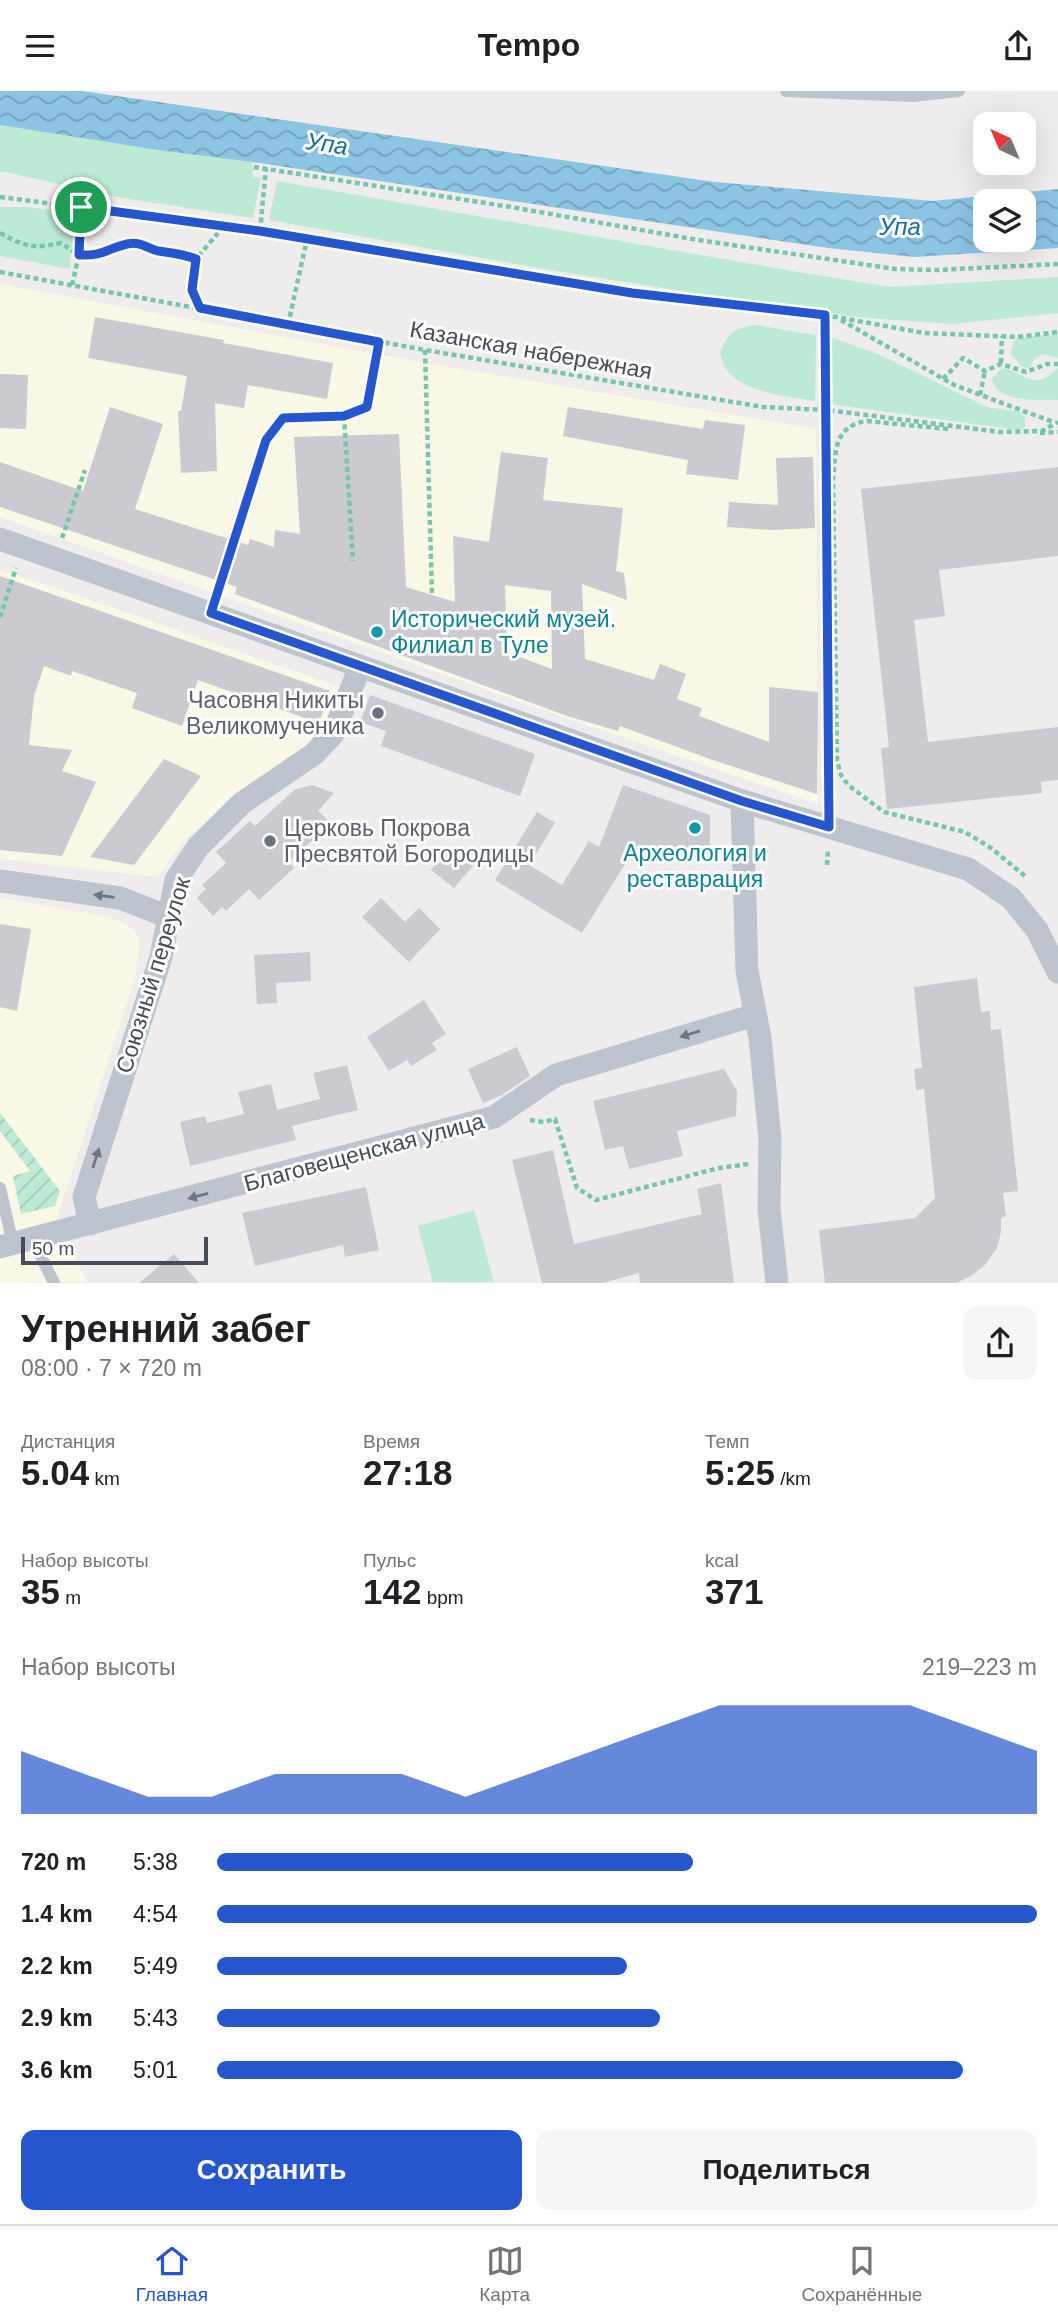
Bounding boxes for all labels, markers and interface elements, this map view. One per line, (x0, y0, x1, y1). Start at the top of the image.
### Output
icon: menu (21, 27, 59, 65)
text: Tempo (478, 27, 580, 63)
icon: share (999, 27, 1037, 65)
north arrow (973, 112, 1036, 175)
map controls (973, 112, 1036, 252)
water label: Упа (304, 127, 350, 160)
pin (51, 177, 111, 237)
icon: arrive (62, 188, 100, 226)
button: layers (973, 189, 1036, 252)
water label: Упа (878, 213, 921, 240)
street label: Казанская набережная (408, 316, 654, 384)
place label: Исторический музей. Филиал в Туле (391, 606, 616, 658)
marker: Исторический музей. Филиал в Туле (369, 624, 385, 640)
place label: Часовня Никиты Великомученика (186, 687, 364, 739)
marker: Часовня Никиты Великомученика (370, 705, 386, 721)
place label: Церковь Покрова Пресвятой Богородицы (284, 815, 534, 867)
marker: Археология и реставрация (687, 820, 703, 836)
marker: Церковь Покрова Пресвятой Богородицы (262, 833, 278, 849)
place label: Археология и реставрация (623, 840, 767, 892)
street label: Союзный переулок (111, 873, 195, 1076)
one-way arrow (93, 890, 115, 901)
one-way arrow (679, 1030, 700, 1040)
street label: Благовещенская улица (241, 1107, 487, 1197)
one-way arrow (92, 1148, 102, 1169)
one-way arrow (187, 1191, 209, 1202)
scale bar (21, 1233, 208, 1265)
text: 50 m (32, 1238, 74, 1259)
button: share (963, 1306, 1037, 1380)
text: Утренний забег (21, 1308, 311, 1350)
text: 08:00 · 7 × 720 m (21, 1355, 202, 1381)
text: Дистанция (21, 1431, 115, 1452)
text: Время (363, 1431, 420, 1452)
text: Темп (705, 1431, 749, 1452)
text: 5.04 (21, 1453, 89, 1492)
text: 27:18 (363, 1453, 453, 1492)
text: 5:25 (705, 1453, 775, 1492)
text: km (89, 1468, 120, 1489)
text: /km (775, 1468, 811, 1489)
text: Набор высоты (21, 1550, 149, 1571)
text: Пульс (363, 1550, 416, 1571)
text: kcal (705, 1550, 739, 1571)
text: 35 (21, 1572, 60, 1611)
text: 142 (363, 1572, 421, 1611)
text: 371 (705, 1572, 763, 1611)
text: m (60, 1587, 81, 1608)
text: bpm (421, 1587, 464, 1608)
text: Набор высоты (21, 1654, 175, 1680)
text: 219–223 m (922, 1654, 1037, 1680)
text: 720 m (21, 1849, 86, 1875)
text: 5:38 (133, 1849, 178, 1875)
text: 1.4 km (21, 1901, 93, 1927)
text: 4:54 (133, 1901, 178, 1927)
text: 2.2 km (21, 1953, 93, 1979)
text: 5:49 (133, 1953, 178, 1979)
text: 2.9 km (21, 2005, 93, 2031)
text: 5:43 (133, 2005, 178, 2031)
text: 3.6 km (21, 2057, 93, 2083)
text: 5:01 (133, 2057, 178, 2083)
button: Сохранить (21, 2130, 522, 2210)
button: Поделиться (536, 2130, 1037, 2210)
tab: Главная (136, 2242, 208, 2306)
tab: Карта (479, 2242, 530, 2306)
tab: Сохранённые (801, 2242, 922, 2306)

